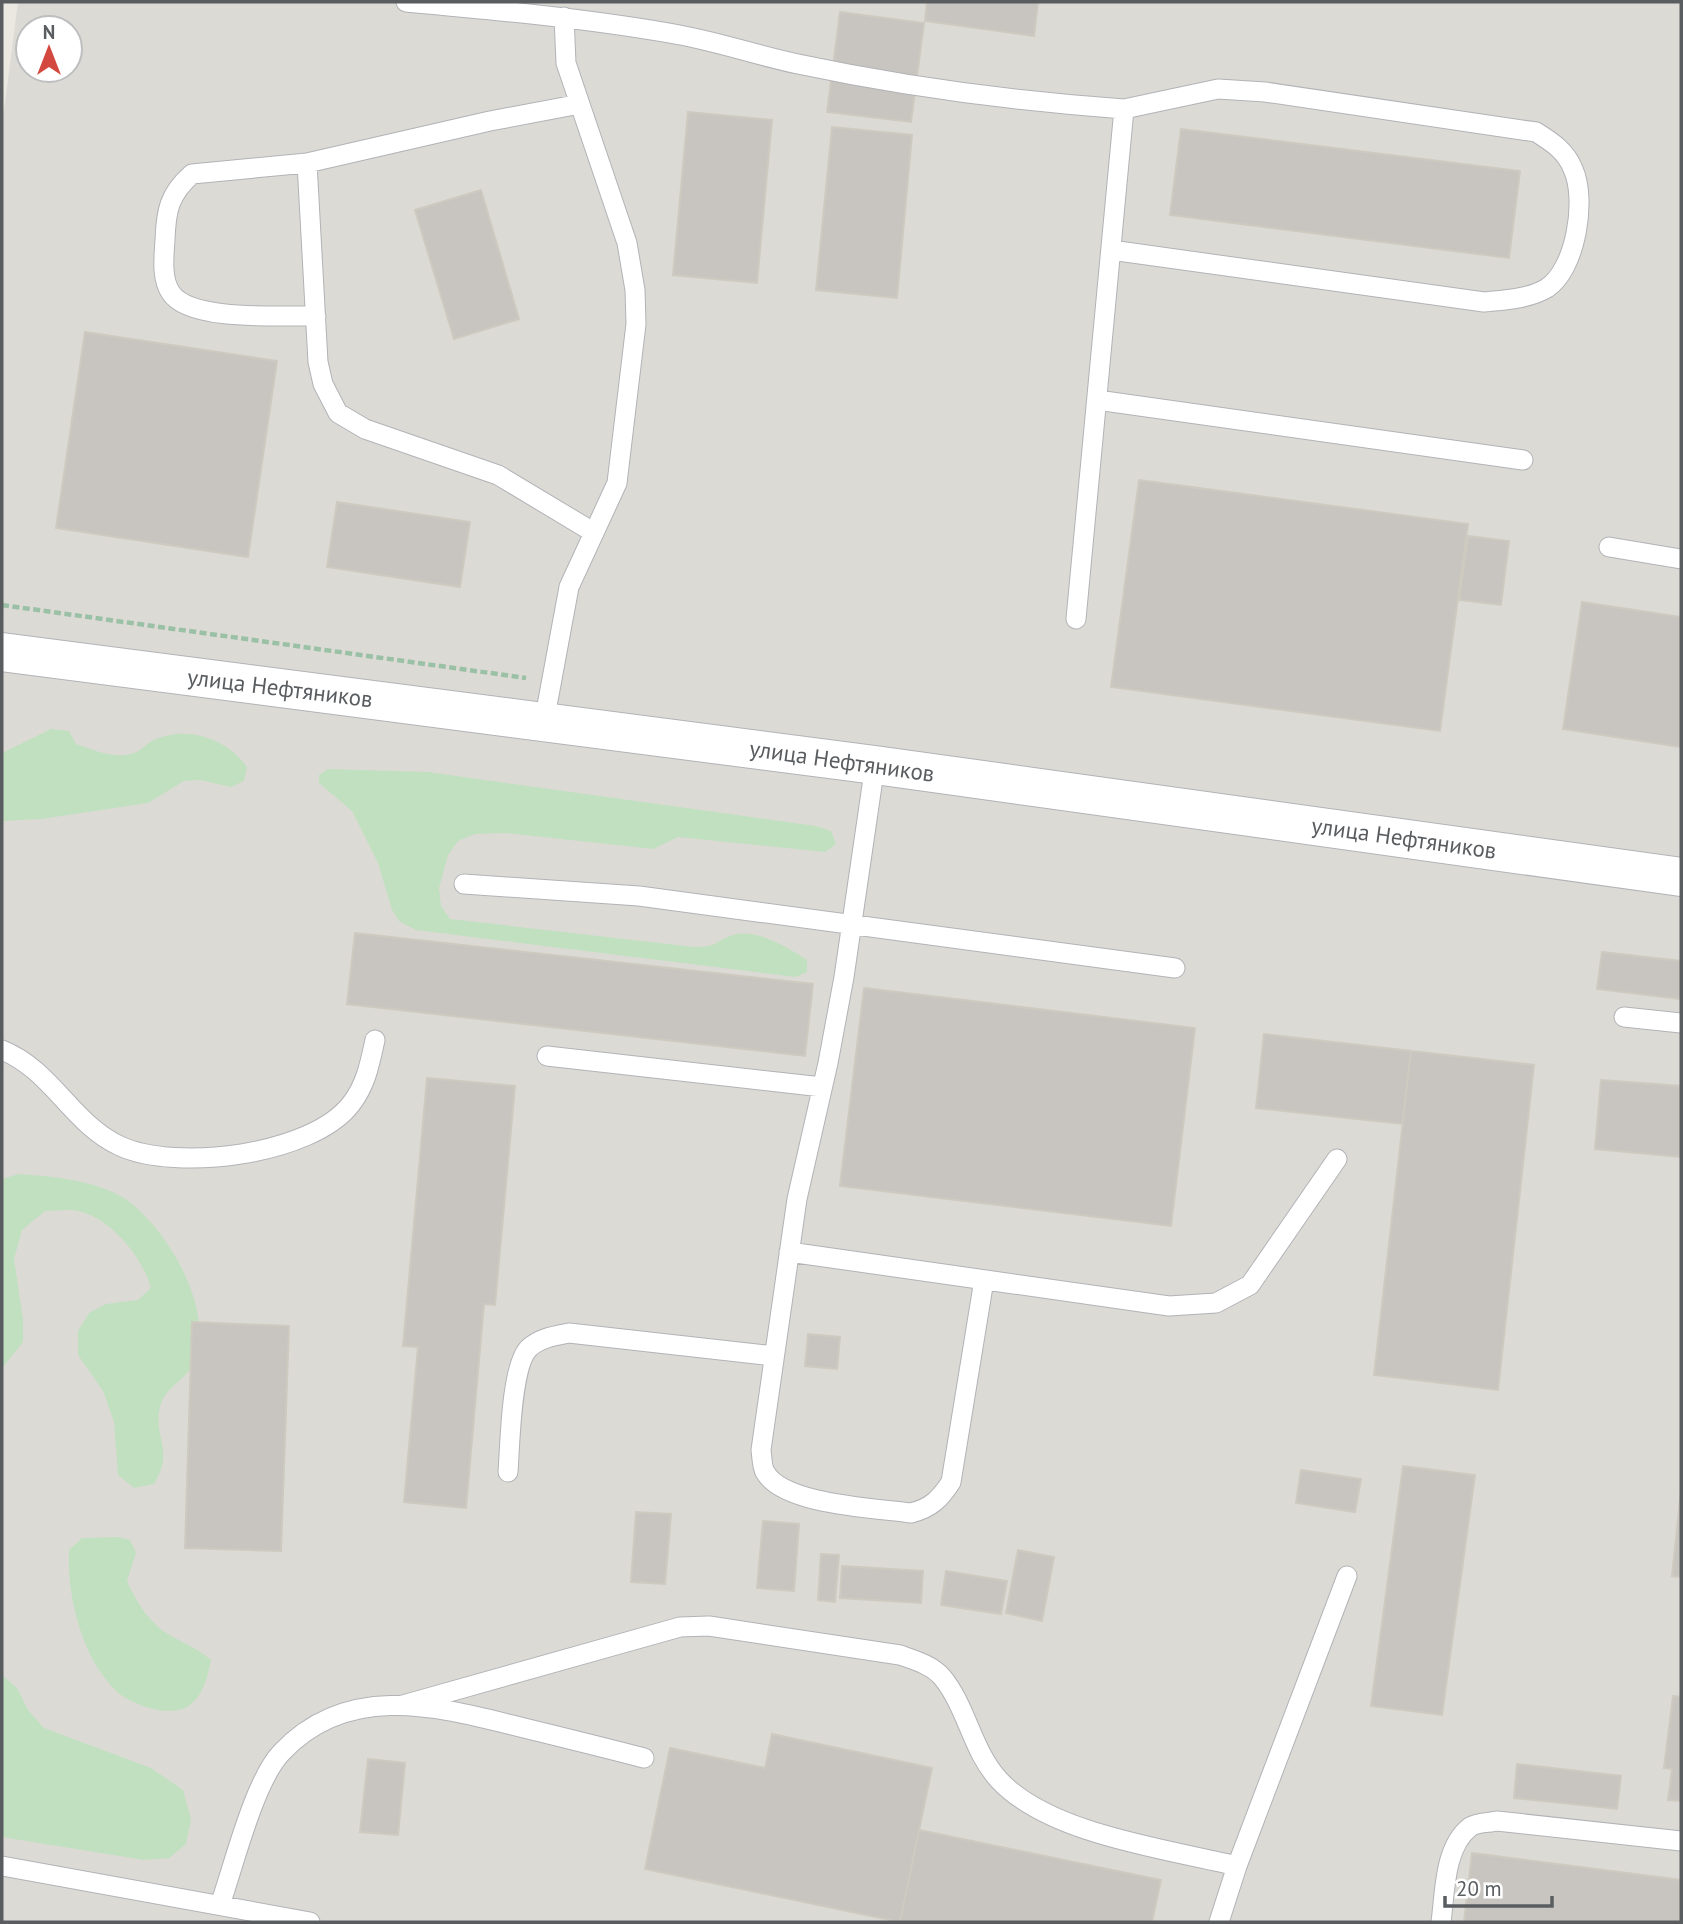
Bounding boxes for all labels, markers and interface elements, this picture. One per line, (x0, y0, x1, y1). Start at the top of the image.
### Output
north arrow (14, 14, 84, 84)
text: N (43, 20, 55, 44)
street label: улица Нефтяников (186, 662, 374, 713)
street label: улица Нефтяников (748, 733, 936, 788)
street label: улица Нефтяников (1310, 810, 1498, 865)
scale bar (1445, 1864, 1552, 1908)
text: 20 m (1456, 1875, 1502, 1902)

